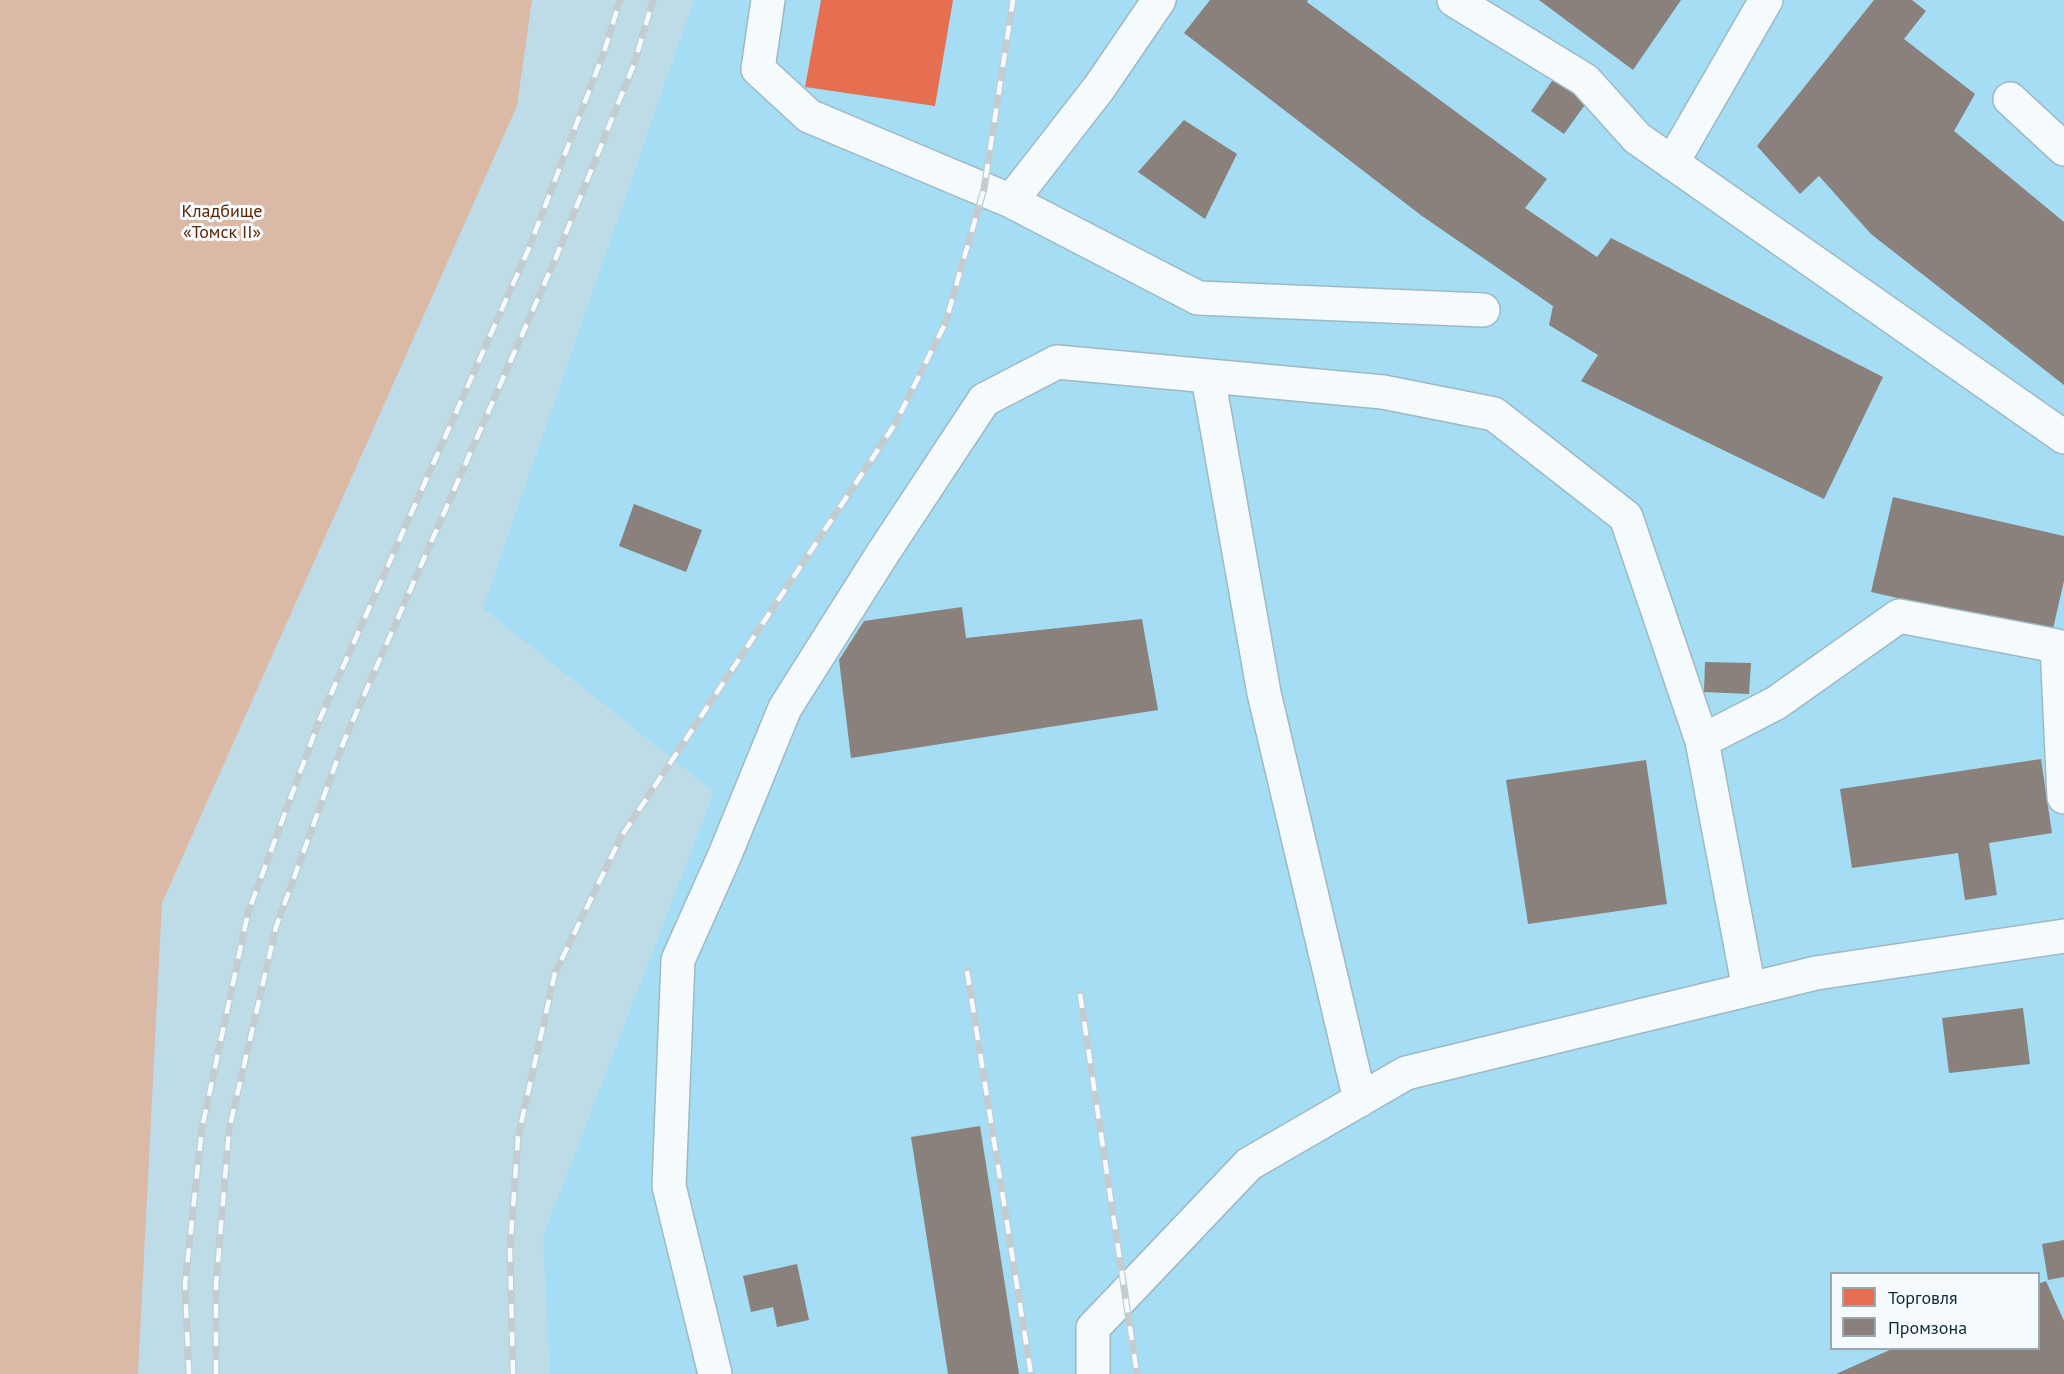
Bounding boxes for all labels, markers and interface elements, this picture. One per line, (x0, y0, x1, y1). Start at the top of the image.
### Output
park label: Кладбище «Томск II» (182, 201, 262, 244)
legend (1830, 1272, 2040, 1350)
text: Торговля (1888, 1286, 1958, 1309)
text: Промзона (1888, 1316, 1967, 1339)

